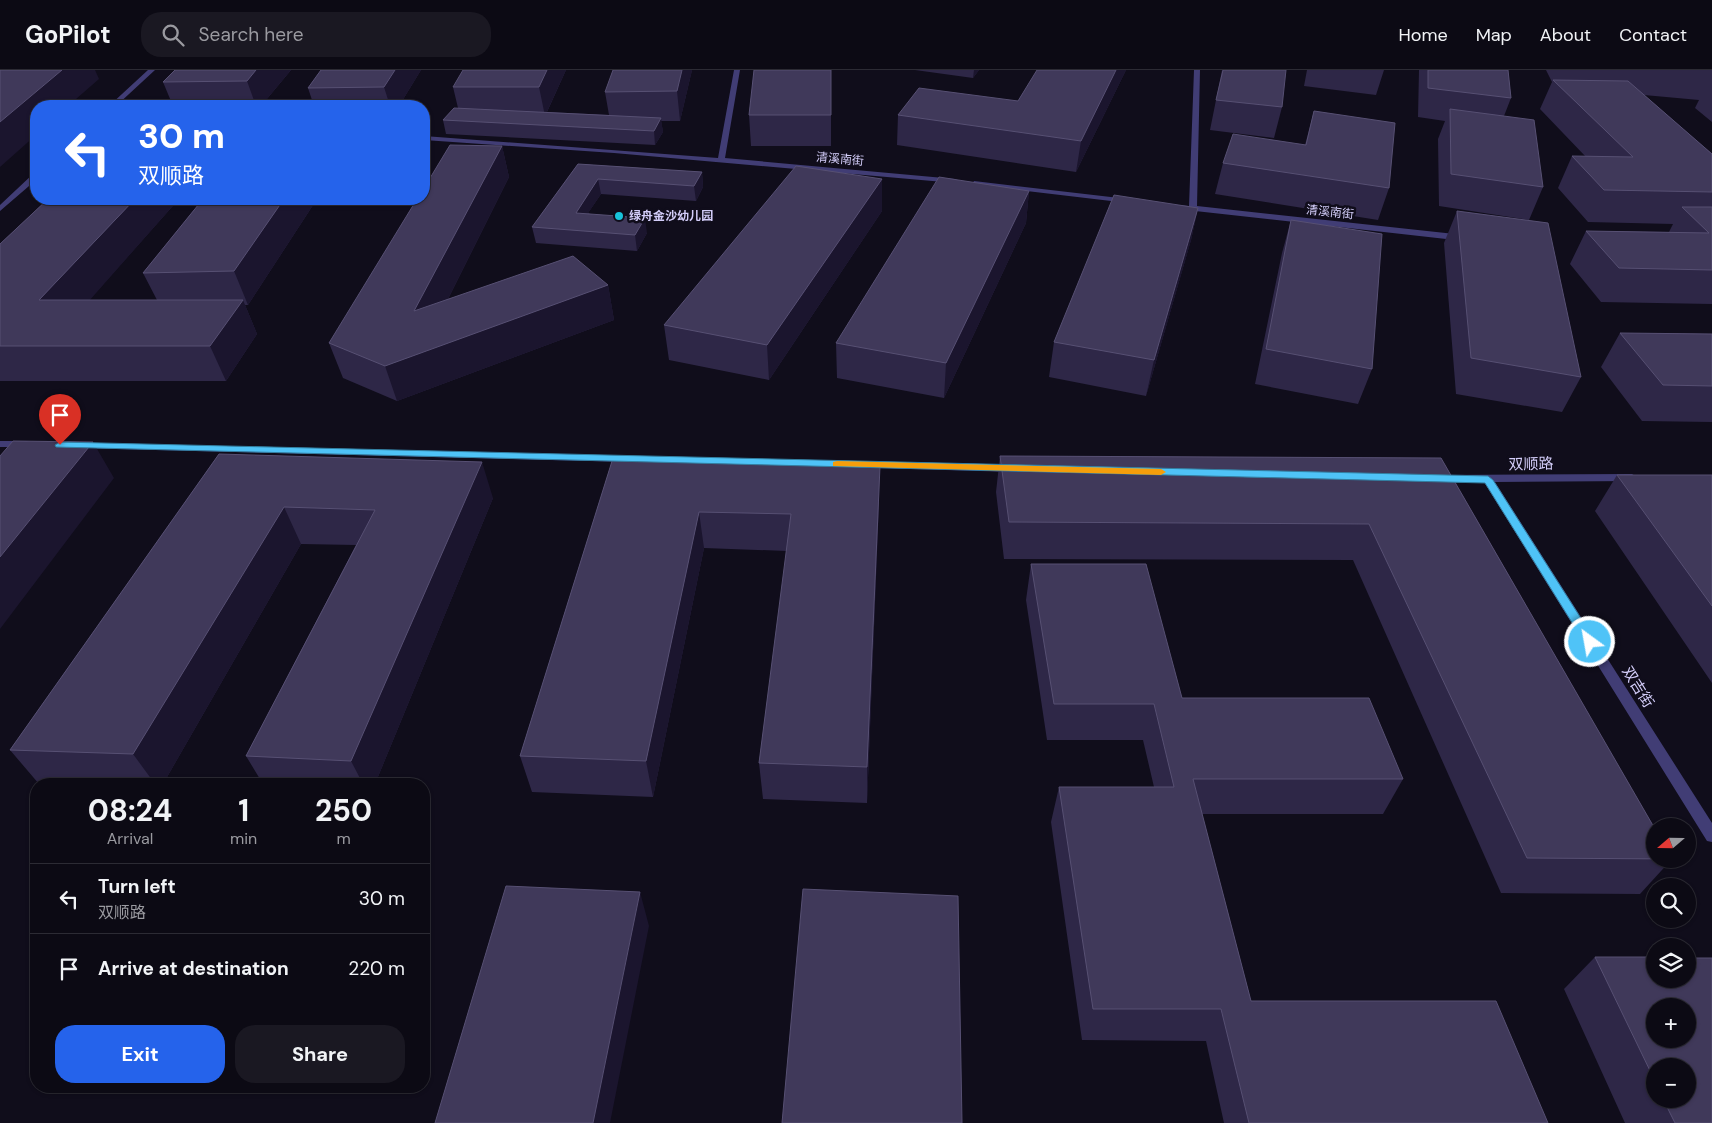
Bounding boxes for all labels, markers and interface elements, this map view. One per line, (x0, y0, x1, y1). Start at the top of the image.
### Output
search box (141, 12, 491, 57)
text: GoPilot (25, 19, 111, 50)
icon: search (159, 21, 187, 49)
text: Search here (199, 22, 303, 47)
text: Home (1398, 23, 1448, 47)
text: Map (1476, 23, 1512, 47)
text: About (1540, 23, 1591, 47)
text: Contact (1619, 23, 1687, 47)
text: 30 m (138, 113, 225, 159)
icon: left (55, 120, 120, 185)
street label: 清溪南街 (815, 149, 865, 169)
text: 双顺路 (138, 161, 204, 190)
street label: 清溪南街 (1305, 202, 1355, 222)
place label: 绿舟金沙幼儿园 (629, 208, 713, 224)
marker: 绿舟金沙幼儿园 (613, 210, 625, 222)
pin (39, 394, 81, 445)
icon: arrive (46, 401, 74, 429)
street label: 双顺路 (1508, 454, 1554, 474)
position arrow (1563, 615, 1615, 667)
street label: 双吉街 (1618, 663, 1658, 711)
text: 08:24 (88, 791, 172, 830)
text: 1 (238, 791, 249, 830)
text: 250 (315, 791, 372, 830)
north arrow (1646, 818, 1696, 868)
map controls (1646, 818, 1696, 1108)
text: Arrival (107, 828, 153, 849)
text: min (230, 828, 257, 849)
text: m (336, 828, 351, 849)
text: Turn left (98, 874, 176, 899)
button: search (1646, 878, 1696, 928)
icon: left (55, 885, 83, 913)
text: 30 m (359, 886, 405, 911)
text: 双顺路 (98, 902, 146, 923)
button: layers (1646, 938, 1696, 988)
icon: arrive (55, 955, 83, 983)
text: Arrive at destination (98, 956, 289, 981)
text: 220 m (348, 956, 405, 981)
button: + (1646, 998, 1696, 1048)
button: Exit (55, 1025, 225, 1083)
button: Share (235, 1025, 405, 1083)
button: − (1646, 1058, 1696, 1108)

